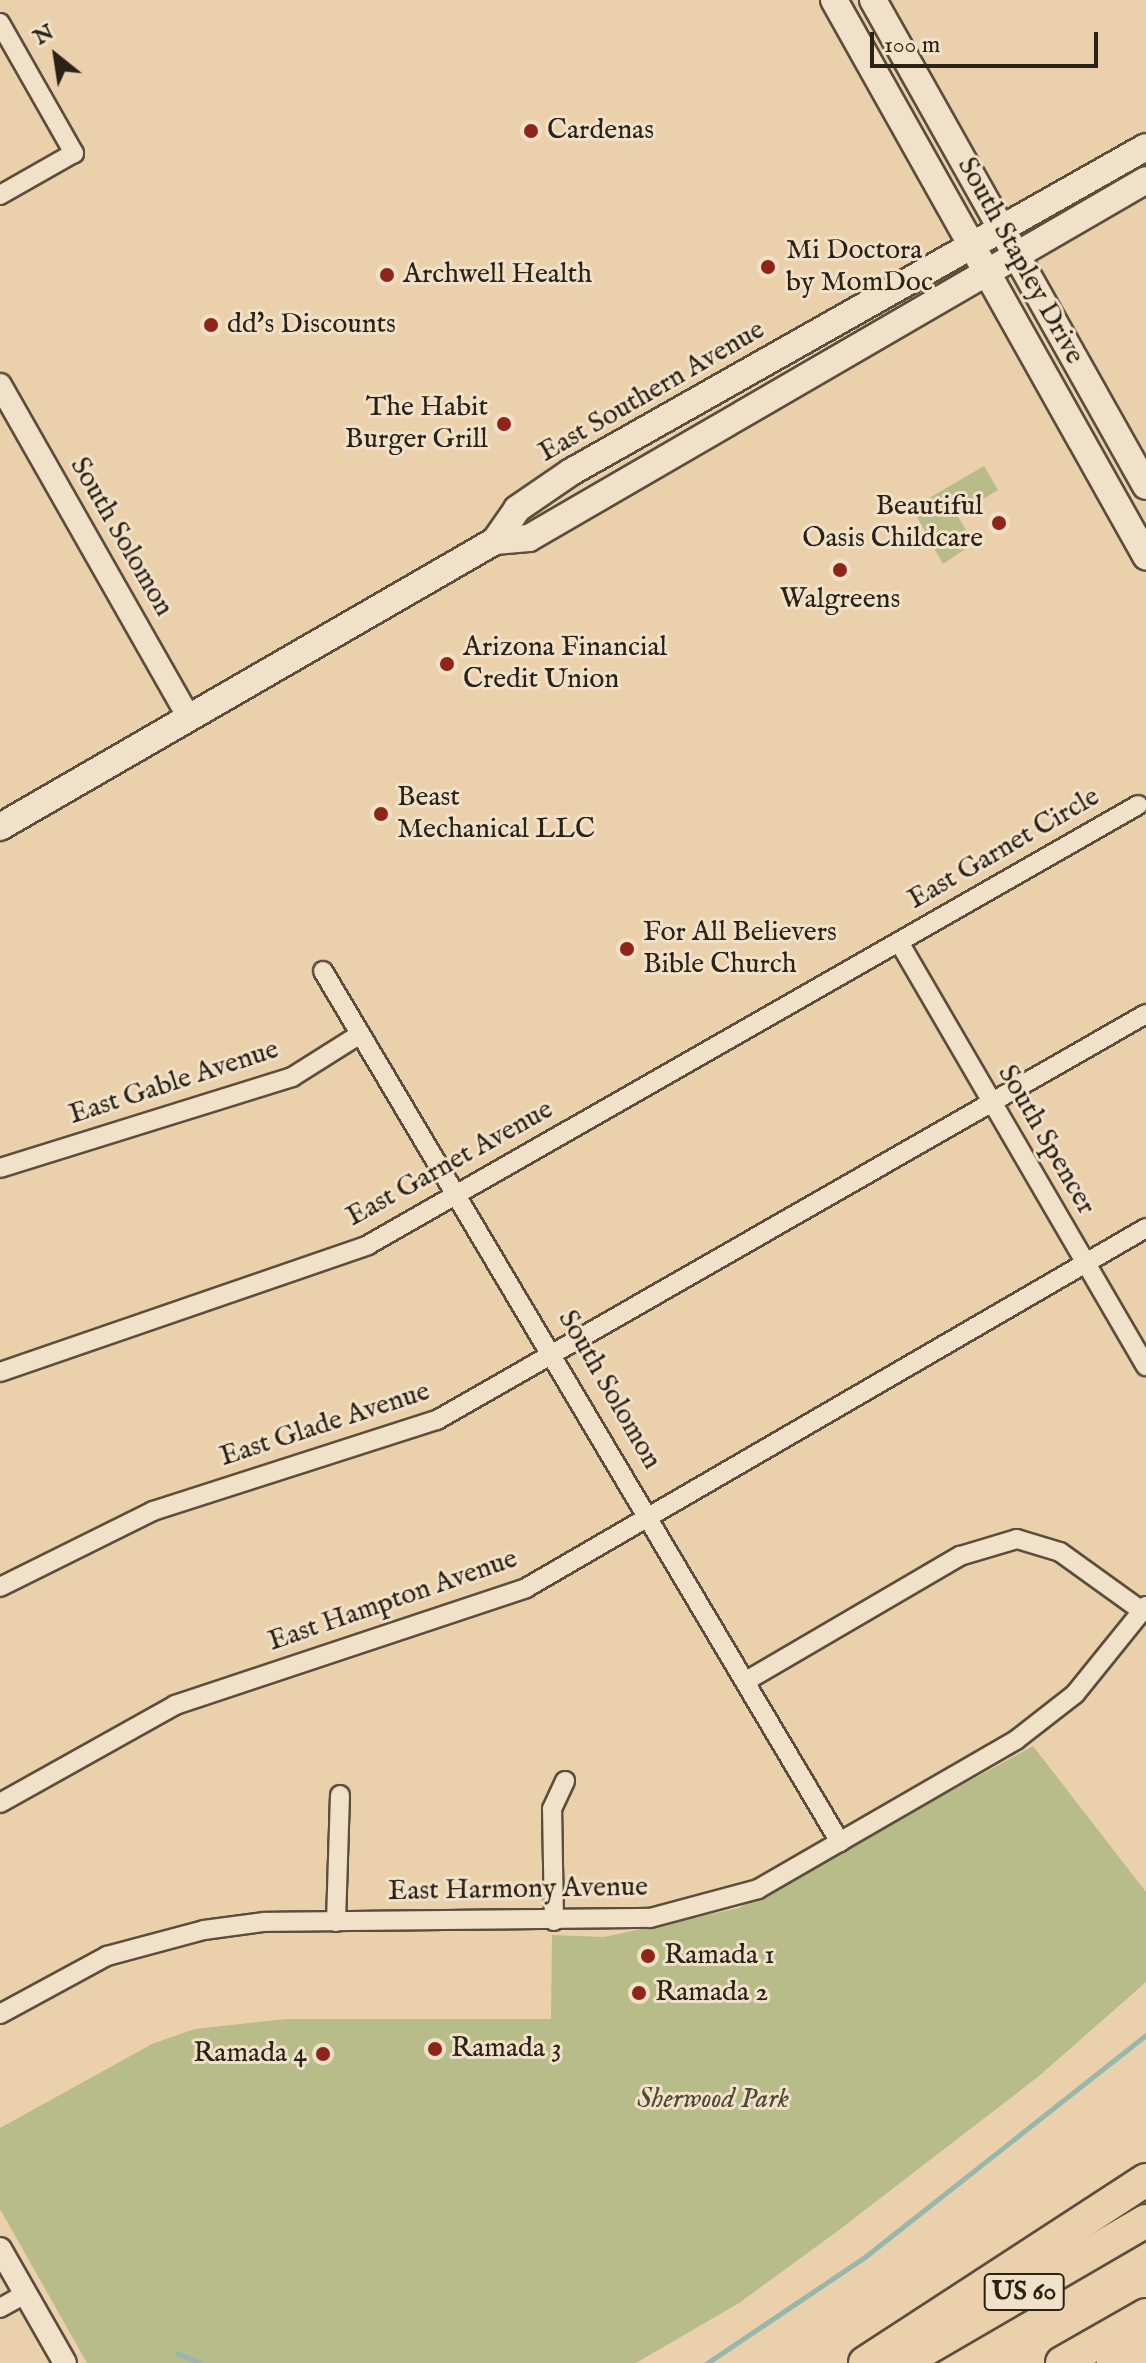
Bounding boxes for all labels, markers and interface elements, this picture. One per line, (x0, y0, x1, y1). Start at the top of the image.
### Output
north arrow (16, 16, 96, 96)
scale bar (874, 16, 1102, 66)
text: N (29, 18, 59, 52)
text: 100 m (884, 30, 940, 61)
place label: Cardenas (547, 114, 654, 148)
marker: Cardenas (522, 122, 540, 140)
street label: South Stapley Drive (949, 152, 1091, 370)
place label: Mi Doctora by MomDoc (786, 234, 933, 300)
marker: Mi Doctora by MomDoc (757, 256, 779, 278)
place label: Archwell Health (403, 258, 592, 292)
marker: Archwell Health (378, 266, 396, 284)
place label: dd's Discounts (227, 308, 396, 342)
street label: East Southern Avenue (533, 314, 771, 470)
marker: dd's Discounts (202, 316, 220, 334)
place label: The Habit Burger Grill (345, 391, 488, 457)
marker: The Habit Burger Grill (495, 415, 513, 433)
street label: South Solomon (62, 452, 180, 622)
place label: Beautiful Oasis Childcare (802, 490, 983, 556)
marker: Beautiful Oasis Childcare (990, 514, 1008, 532)
marker: Walgreens (831, 561, 849, 579)
place label: Walgreens (780, 583, 900, 617)
place label: Arizona Financial Credit Union (463, 631, 667, 697)
marker: Arizona Financial Credit Union (438, 655, 456, 673)
place label: Beast Mechanical LLC (397, 781, 595, 847)
street label: East Garnet Circle (902, 781, 1106, 917)
marker: Beast Mechanical LLC (372, 805, 390, 823)
place label: For All Believers Bible Church (643, 916, 837, 982)
marker: For All Believers Bible Church (618, 940, 636, 958)
street label: East Gable Avenue (65, 1033, 283, 1133)
street label: South Spencer (990, 1059, 1102, 1221)
street label: East Garnet Avenue (341, 1093, 559, 1235)
street label: South Solomon (550, 1305, 668, 1475)
street label: East Glade Avenue (216, 1375, 434, 1475)
street label: East Hampton Avenue (264, 1543, 522, 1659)
street label: East Harmony Avenue (388, 1871, 648, 1909)
place label: Ramada 1 (664, 1939, 775, 1973)
marker: Ramada 1 (639, 1947, 657, 1965)
place label: Ramada 2 (655, 1976, 768, 2010)
marker: Ramada 2 (630, 1984, 648, 2002)
place label: Ramada 3 (451, 2032, 562, 2066)
place label: Ramada 4 (193, 2037, 307, 2071)
marker: Ramada 3 (426, 2040, 444, 2058)
marker: Ramada 4 (314, 2045, 332, 2063)
park label: Sherwood Park (637, 2083, 789, 2117)
road number: US 60 (982, 2270, 1066, 2314)

